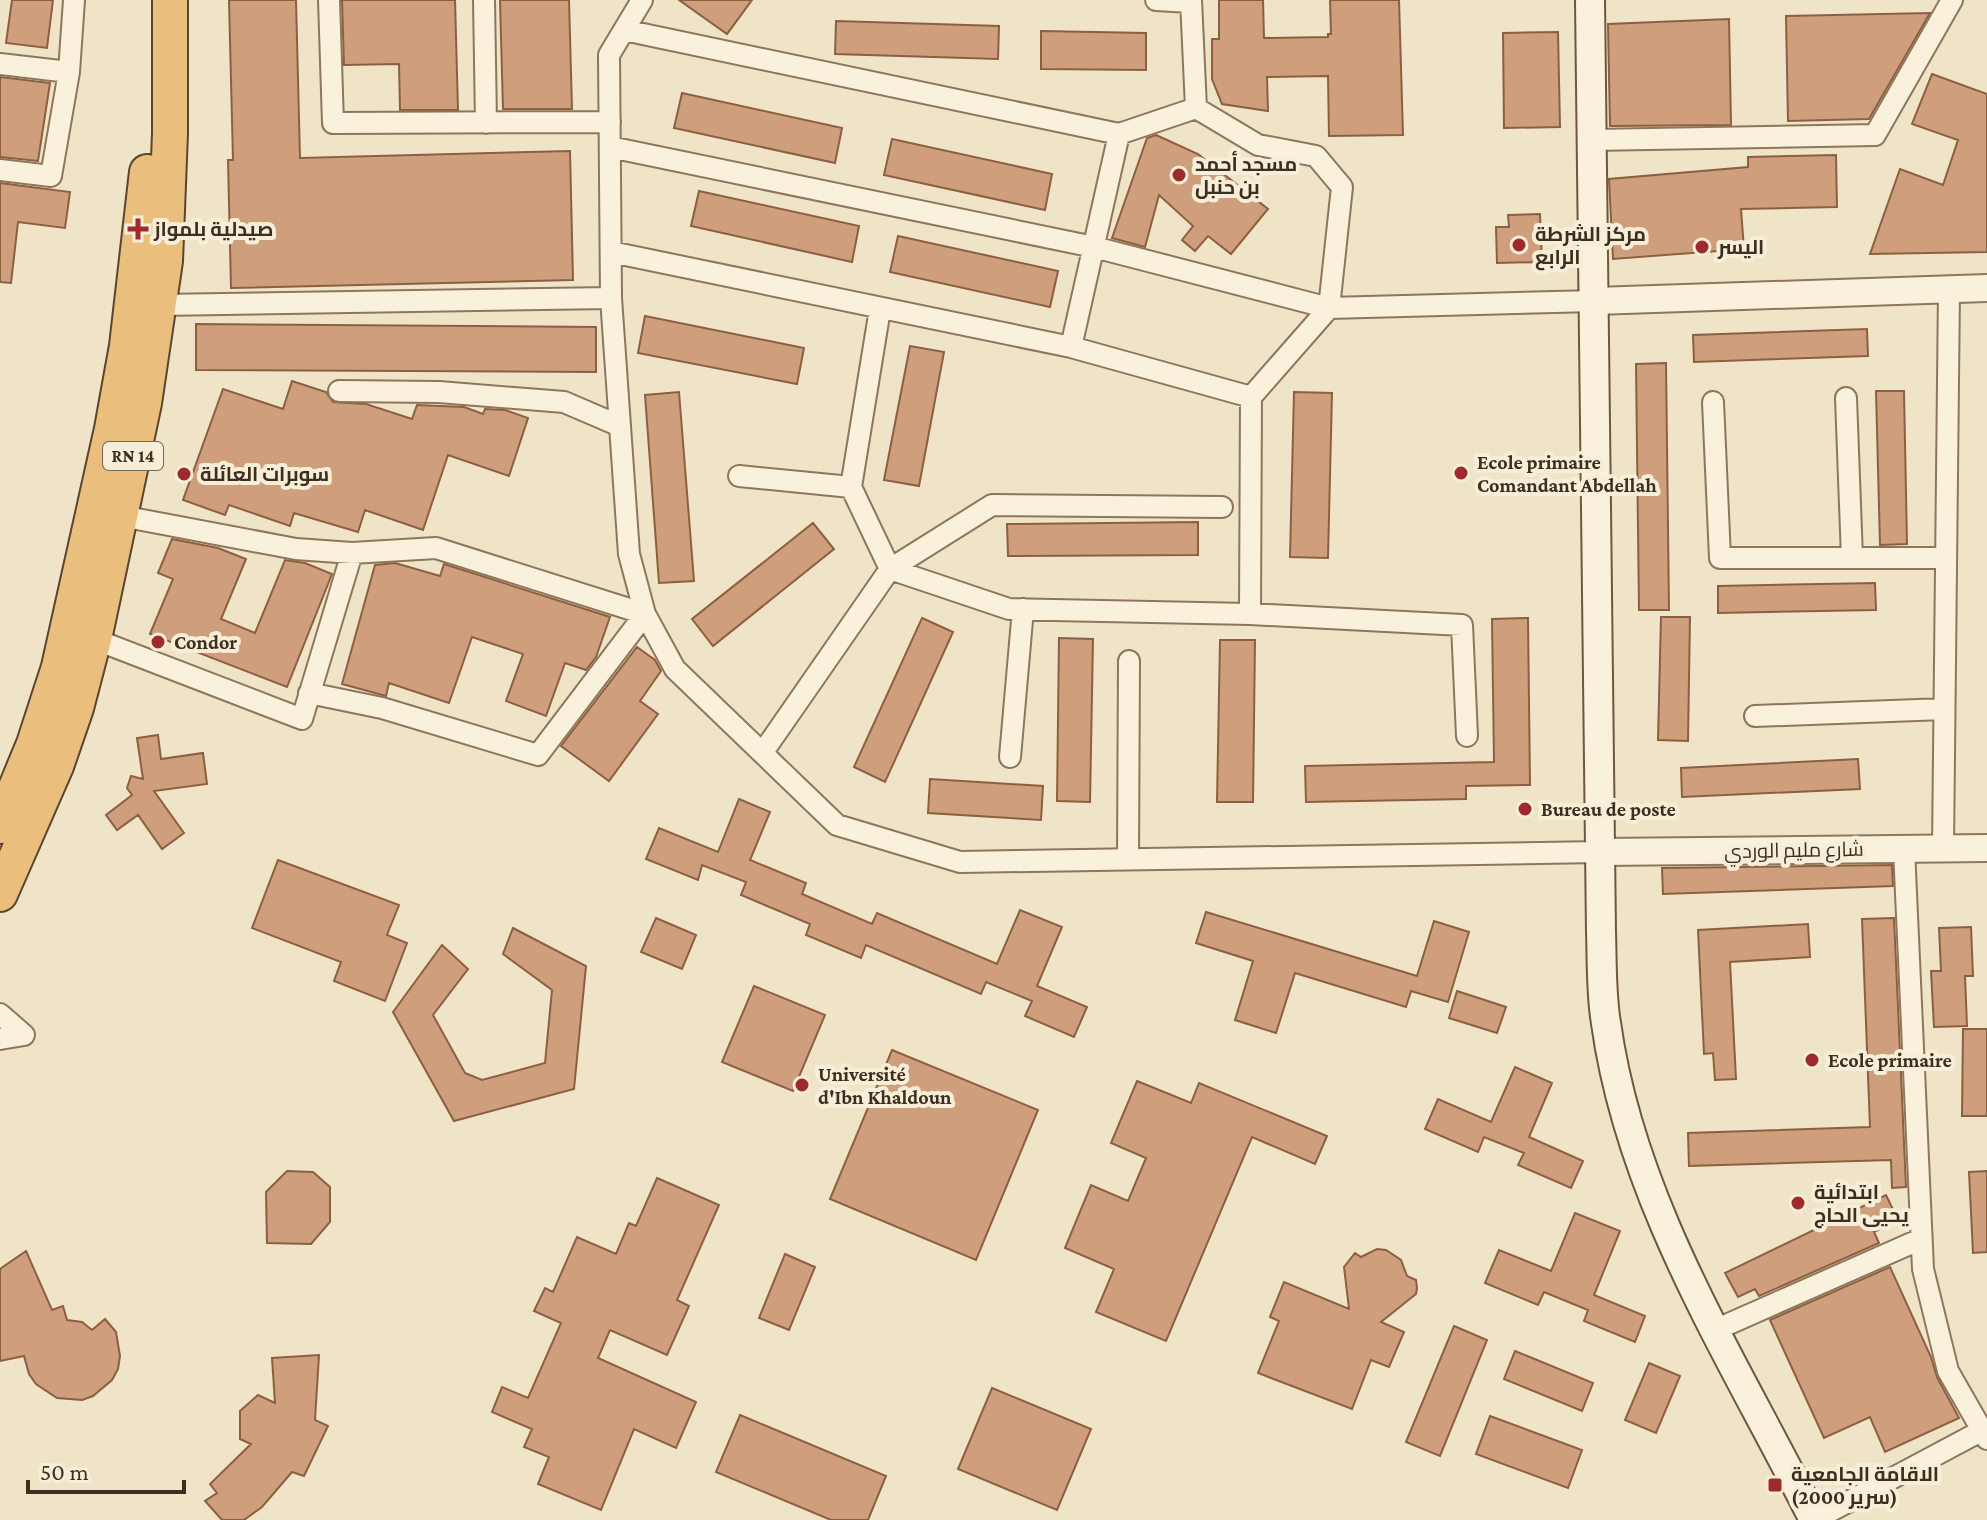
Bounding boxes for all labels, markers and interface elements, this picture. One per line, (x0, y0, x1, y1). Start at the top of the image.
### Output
place label: مسجد أحمد بن حنبل (1195, 150, 1297, 199)
marker: مسجد أحمد بن حنبل (1170, 166, 1188, 184)
place label: صيدلية بلمواز (153, 218, 274, 241)
marker: صيدلية بلمواز (129, 220, 147, 238)
place label: مركز الشرطة الرابع (1535, 223, 1646, 271)
marker: مركز الشرطة الرابع (1510, 236, 1528, 254)
place label: اليسر (1717, 236, 1764, 259)
marker: اليسر (1693, 238, 1711, 256)
road number: RN 14 (103, 442, 163, 470)
place label: Ecole primaire Comandant Abdellah (1477, 451, 1657, 496)
place label: سوبرات العائلة (200, 463, 329, 486)
marker: Ecole primaire Comandant Abdellah (1452, 464, 1470, 482)
marker: سوبرات العائلة (175, 465, 193, 483)
place label: Condor (174, 631, 237, 653)
marker: Condor (149, 633, 167, 651)
place label: Bureau de poste (1541, 798, 1676, 820)
marker: Bureau de poste (1516, 800, 1534, 818)
street label: شارع مليم الوردي (1724, 838, 1864, 867)
place label: Ecole primaire (1828, 1049, 1952, 1071)
marker: Ecole primaire (1803, 1051, 1821, 1069)
place label: Université d'Ibn Khaldoun (818, 1063, 952, 1108)
marker: Université d'Ibn Khaldoun (793, 1076, 811, 1094)
place label: ابتدائية يحيى الحاج (1814, 1181, 1909, 1229)
marker: ابتدائية يحيى الحاج (1789, 1194, 1807, 1212)
scale bar (28, 1444, 184, 1494)
text: 50 m (40, 1458, 89, 1485)
place label: الاقامة الجامعية (2000 سرير) (1791, 1463, 1939, 1509)
marker: الاقامة الجامعية (2000 سرير) (1766, 1476, 1784, 1494)

